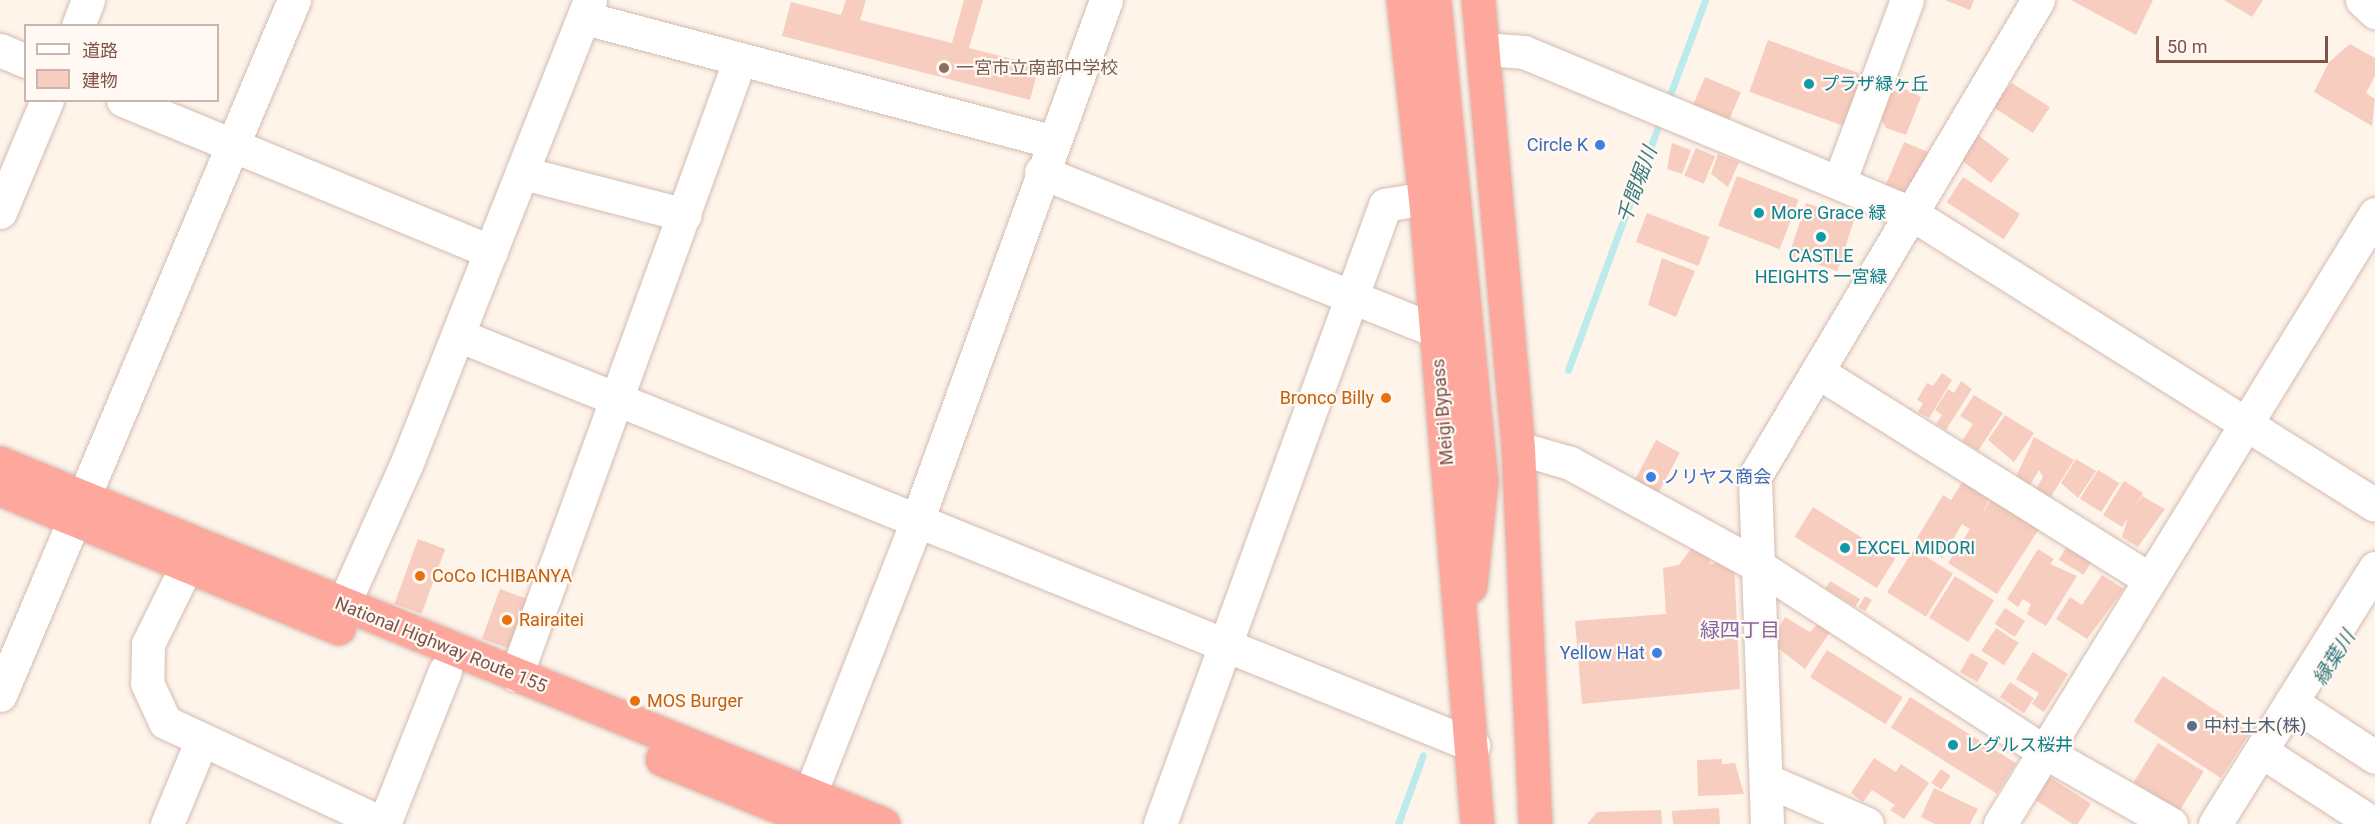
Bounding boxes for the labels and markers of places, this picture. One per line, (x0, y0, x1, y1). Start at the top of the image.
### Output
place label: 一宮市立南部中学校 (956, 57, 1118, 79)
marker: 一宮市立南部中学校 (937, 61, 951, 75)
place label: プラザ緑ヶ丘 (1821, 73, 1929, 95)
marker: プラザ緑ヶ丘 (1802, 77, 1816, 91)
place label: Circle K (1527, 134, 1588, 156)
marker: Circle K (1593, 138, 1607, 152)
place label: More Grace 緑 (1771, 202, 1886, 224)
marker: More Grace 緑 (1752, 206, 1766, 220)
marker: CASTLE HEIGHTS 一宮緑 (1814, 230, 1828, 244)
place label: CASTLE HEIGHTS 一宮緑 (1755, 246, 1887, 288)
place label: Bronco Billy (1280, 387, 1374, 409)
marker: Bronco Billy (1379, 391, 1393, 405)
place label: ノリヤス商会 (1663, 466, 1771, 488)
marker: ノリヤス商会 (1644, 470, 1658, 484)
place label: EXCEL MIDORI (1857, 537, 1975, 559)
marker: EXCEL MIDORI (1838, 541, 1852, 555)
place label: CoCo ICHIBANYA (432, 565, 572, 587)
marker: CoCo ICHIBANYA (413, 569, 427, 583)
place label: Rairaitei (519, 609, 584, 631)
marker: Rairaitei (500, 613, 514, 627)
place label: Yellow Hat (1560, 642, 1645, 664)
marker: Yellow Hat (1650, 646, 1664, 660)
place label: MOS Burger (647, 690, 743, 712)
marker: MOS Burger (628, 694, 642, 708)
place label: 中村土木(株) (2204, 715, 2306, 737)
marker: 中村土木(株) (2185, 719, 2199, 733)
place label: レグルス桜井 (1965, 734, 2073, 756)
marker: レグルス桜井 (1946, 738, 1960, 752)

